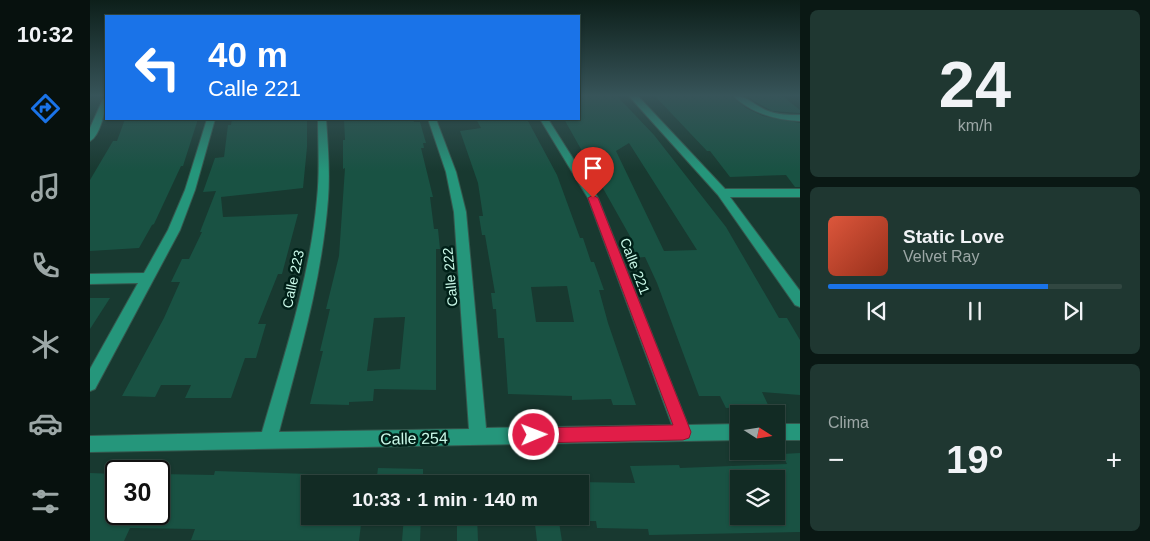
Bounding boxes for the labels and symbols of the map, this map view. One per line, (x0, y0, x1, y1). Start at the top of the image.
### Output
pin (572, 147, 614, 198)
street label: Calle 221 (617, 236, 653, 297)
street label: Calle 222 (439, 247, 461, 307)
street label: Calle 223 (279, 248, 307, 310)
north arrow (730, 405, 785, 460)
position arrow (507, 408, 559, 460)
street label: Calle 254 (380, 429, 448, 448)
speed limit sign: 30 (105, 460, 170, 525)

